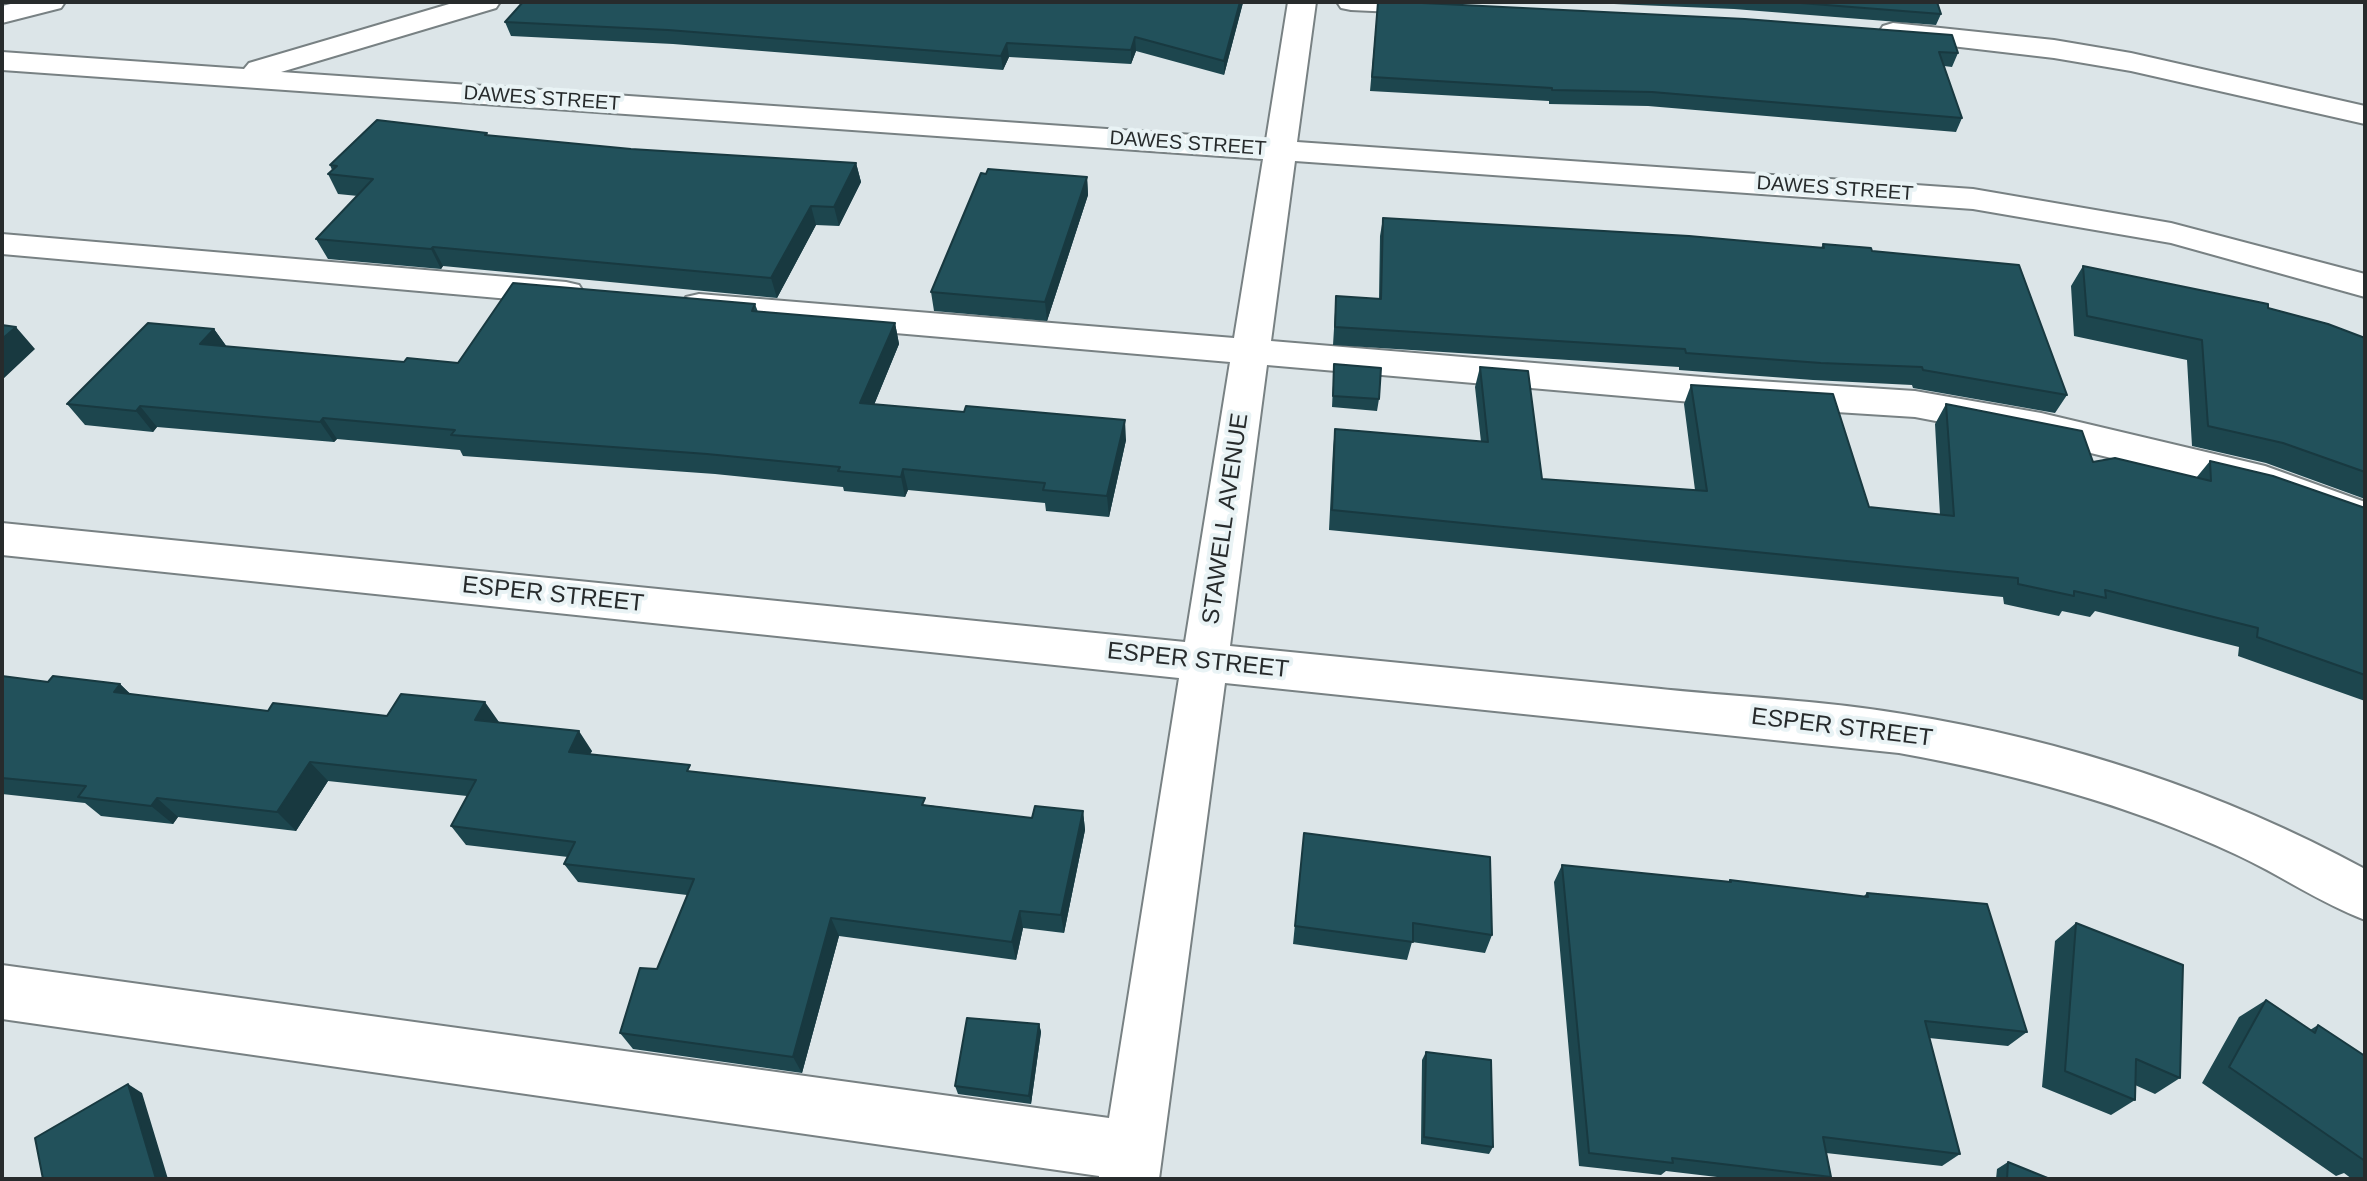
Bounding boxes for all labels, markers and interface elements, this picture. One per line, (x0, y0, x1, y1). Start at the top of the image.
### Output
street label: DAWES STREET (463, 82, 621, 116)
street label: DAWES STREET (1109, 127, 1267, 161)
street label: DAWES STREET (1756, 172, 1914, 206)
street label: STAWELL AVENUE (1197, 412, 1255, 626)
street label: ESPER STREET (461, 571, 645, 619)
street label: ESPER STREET (1106, 637, 1290, 685)
street label: ESPER STREET (1750, 703, 1934, 753)

